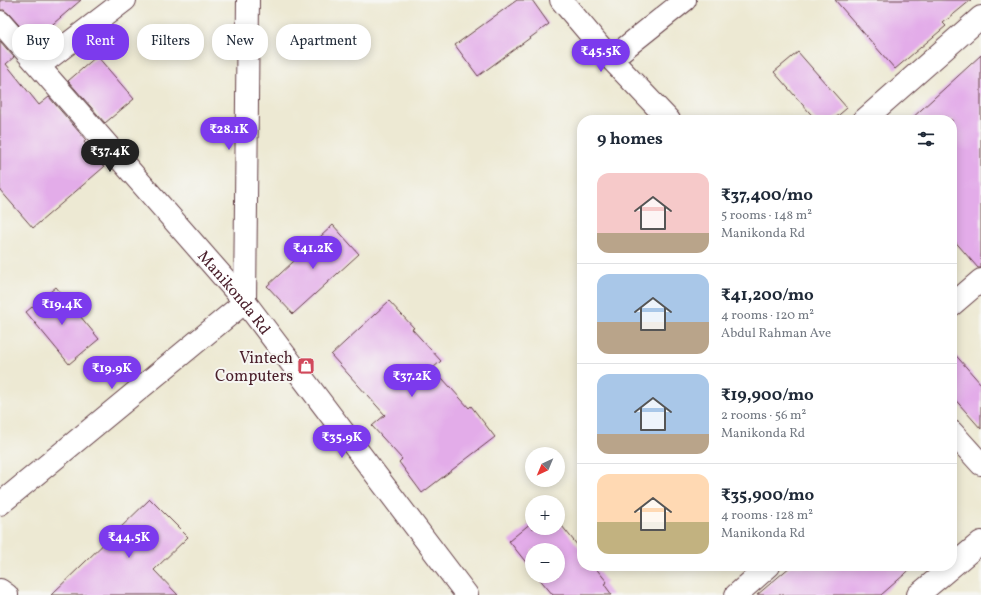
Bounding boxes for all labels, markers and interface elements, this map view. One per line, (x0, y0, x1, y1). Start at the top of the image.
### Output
chip: Buy (12, 24, 64, 60)
chip: Rent (72, 24, 129, 60)
chip: Filters (137, 24, 204, 60)
chip: New (212, 24, 268, 60)
chip: Apartment (276, 24, 371, 60)
pin: ₹45.5K (568, 39, 634, 73)
text: ₹45.5K (581, 43, 621, 61)
pin: ₹28.1K (196, 117, 262, 151)
text: ₹28.1K (209, 121, 249, 139)
text: 9 homes (597, 128, 663, 151)
icon: filters (915, 128, 937, 150)
pin: ₹37.4K (77, 139, 143, 173)
text: ₹37.4K (90, 143, 130, 161)
text: ₹37,400/mo (721, 184, 813, 207)
icon: home (629, 189, 677, 237)
text: 5 rooms · 148 m² (721, 207, 812, 225)
text: Manikonda Rd (721, 225, 805, 243)
pin: ₹41.2K (280, 236, 346, 270)
text: ₹41.2K (293, 240, 333, 258)
street label: Manikonda Rd (192, 246, 275, 340)
text: ₹41,200/mo (721, 284, 814, 307)
icon: home (629, 290, 677, 338)
pin: ₹19.4K (29, 292, 95, 326)
text: ₹19.4K (42, 296, 82, 314)
text: 4 rooms · 120 m² (721, 307, 814, 325)
text: Abdul Rahman Ave (721, 325, 831, 343)
place label: Vintech Computers (215, 348, 293, 388)
pin: ₹19.9K (79, 356, 145, 390)
shop icon: Vintech Computers (296, 356, 316, 376)
text: ₹19.9K (92, 360, 132, 378)
pin: ₹37.2K (379, 364, 445, 398)
text: ₹37.2K (393, 368, 431, 386)
text: ₹19,900/mo (721, 384, 814, 407)
icon: home (629, 390, 677, 438)
text: 2 rooms · 56 m² (721, 407, 806, 425)
pin: ₹35.9K (309, 425, 375, 459)
text: Manikonda Rd (721, 425, 805, 443)
text: ₹35.9K (322, 429, 362, 447)
north arrow (525, 447, 565, 487)
map controls (525, 447, 565, 583)
text: ₹35,900/mo (721, 484, 814, 507)
icon: home (629, 490, 677, 538)
button: + (525, 495, 565, 535)
text: 4 rooms · 128 m² (721, 507, 813, 525)
pin: ₹44.5K (96, 525, 162, 559)
text: Manikonda Rd (721, 525, 805, 543)
text: ₹44.5K (108, 529, 150, 547)
button: − (525, 543, 565, 583)

